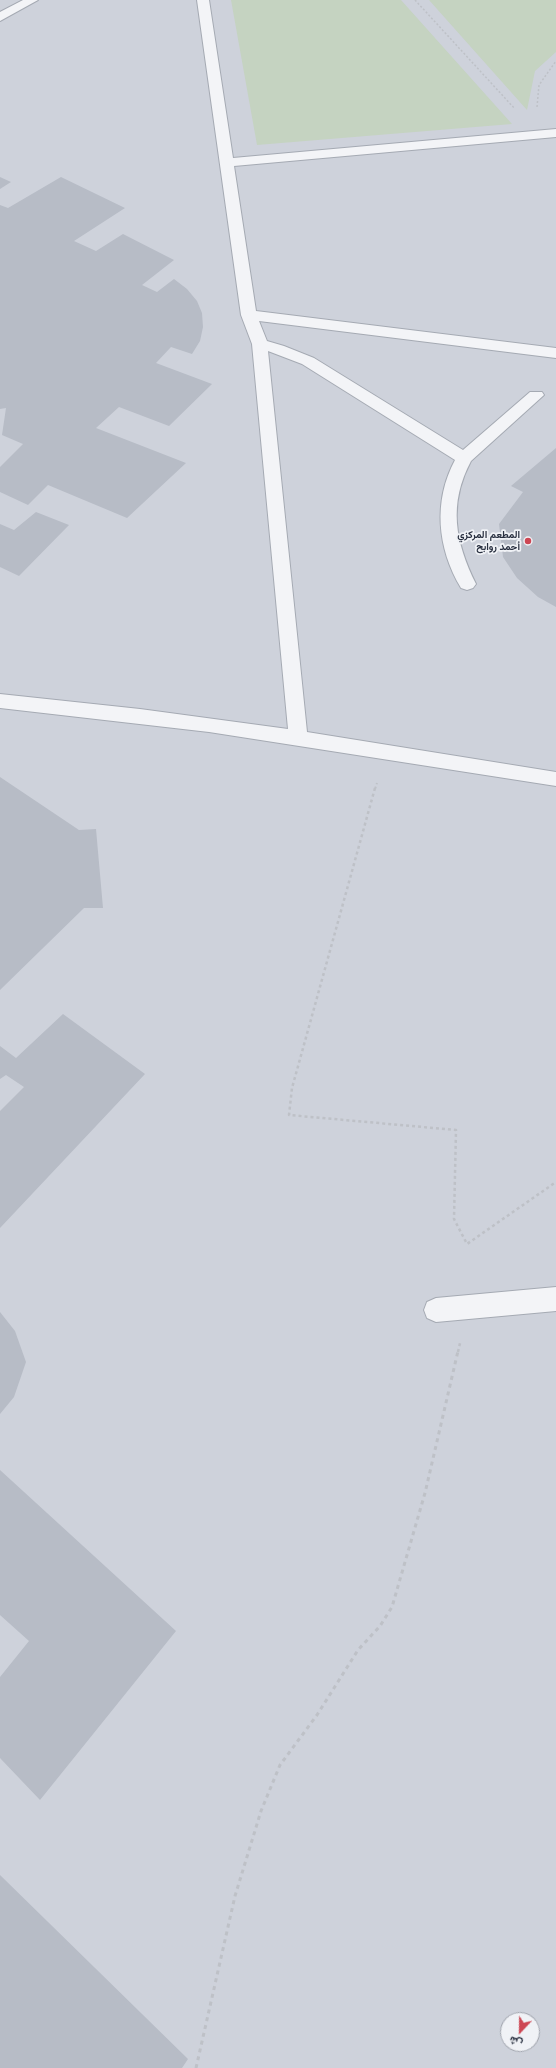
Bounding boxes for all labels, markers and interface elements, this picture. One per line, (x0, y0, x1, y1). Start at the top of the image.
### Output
place label: المطعم المركزي أحمد روابح (457, 529, 520, 552)
marker: المطعم المركزي أحمد روابح (523, 536, 533, 546)
north arrow (500, 2012, 540, 2052)
text: ش (507, 2033, 525, 2051)

